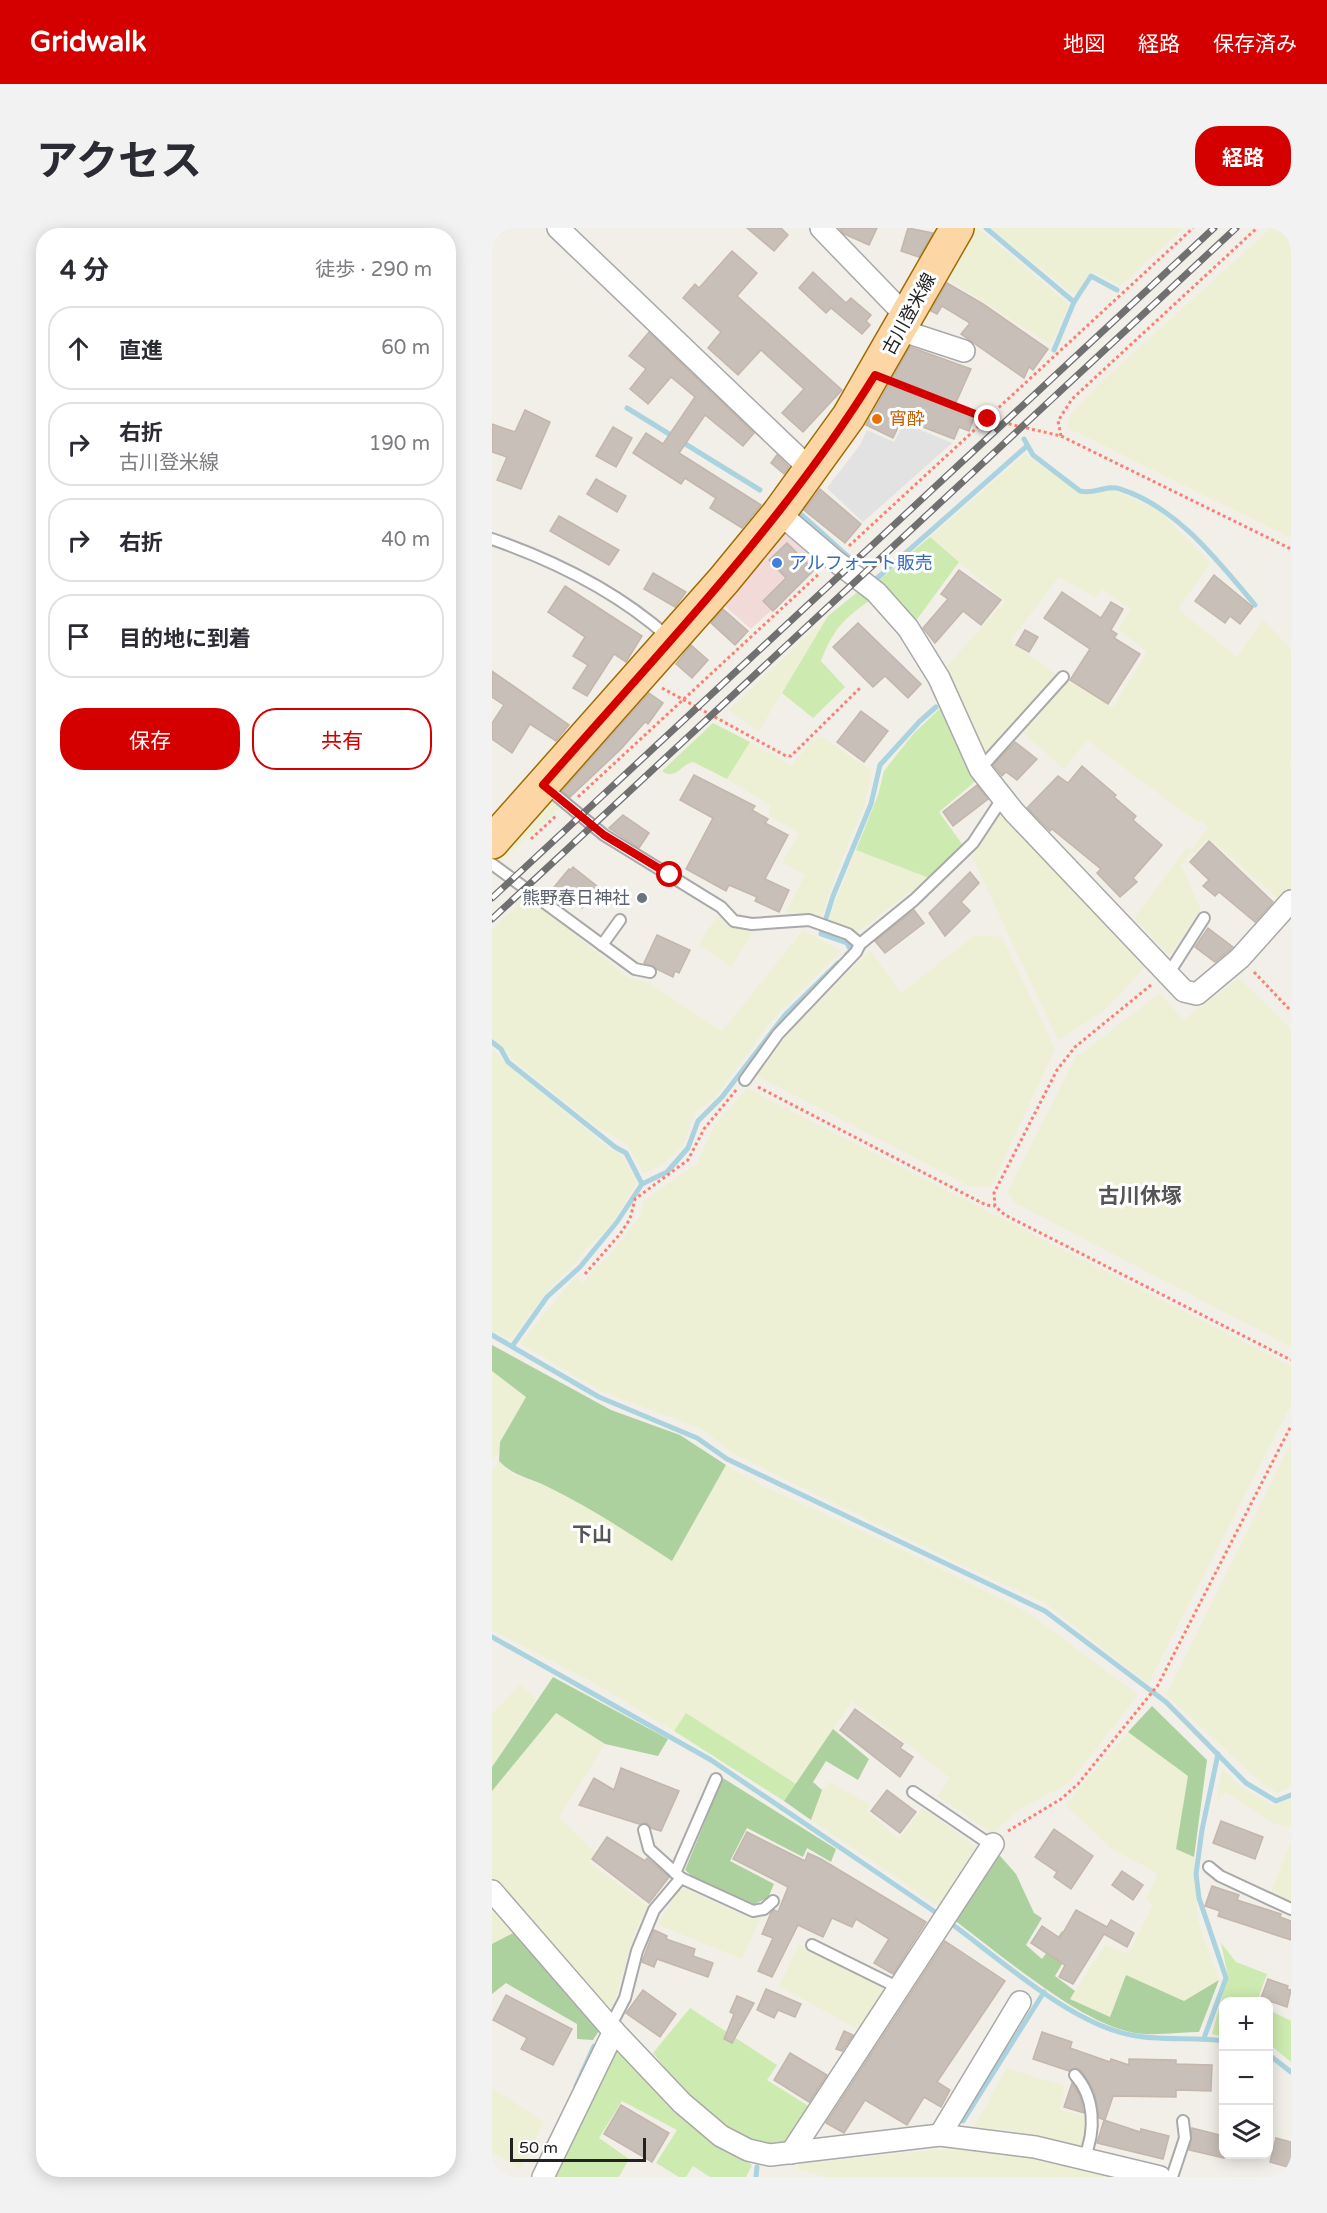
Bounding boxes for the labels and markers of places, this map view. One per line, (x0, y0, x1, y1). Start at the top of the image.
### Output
place label: 宵酔 (889, 408, 925, 430)
marker: 宵酔 (870, 412, 884, 426)
place label: アルフォート販売 (789, 552, 933, 574)
marker: アルフォート販売 (770, 556, 784, 570)
place label: 熊野春日神社 (522, 887, 630, 909)
marker: 熊野春日神社 (635, 891, 649, 905)

